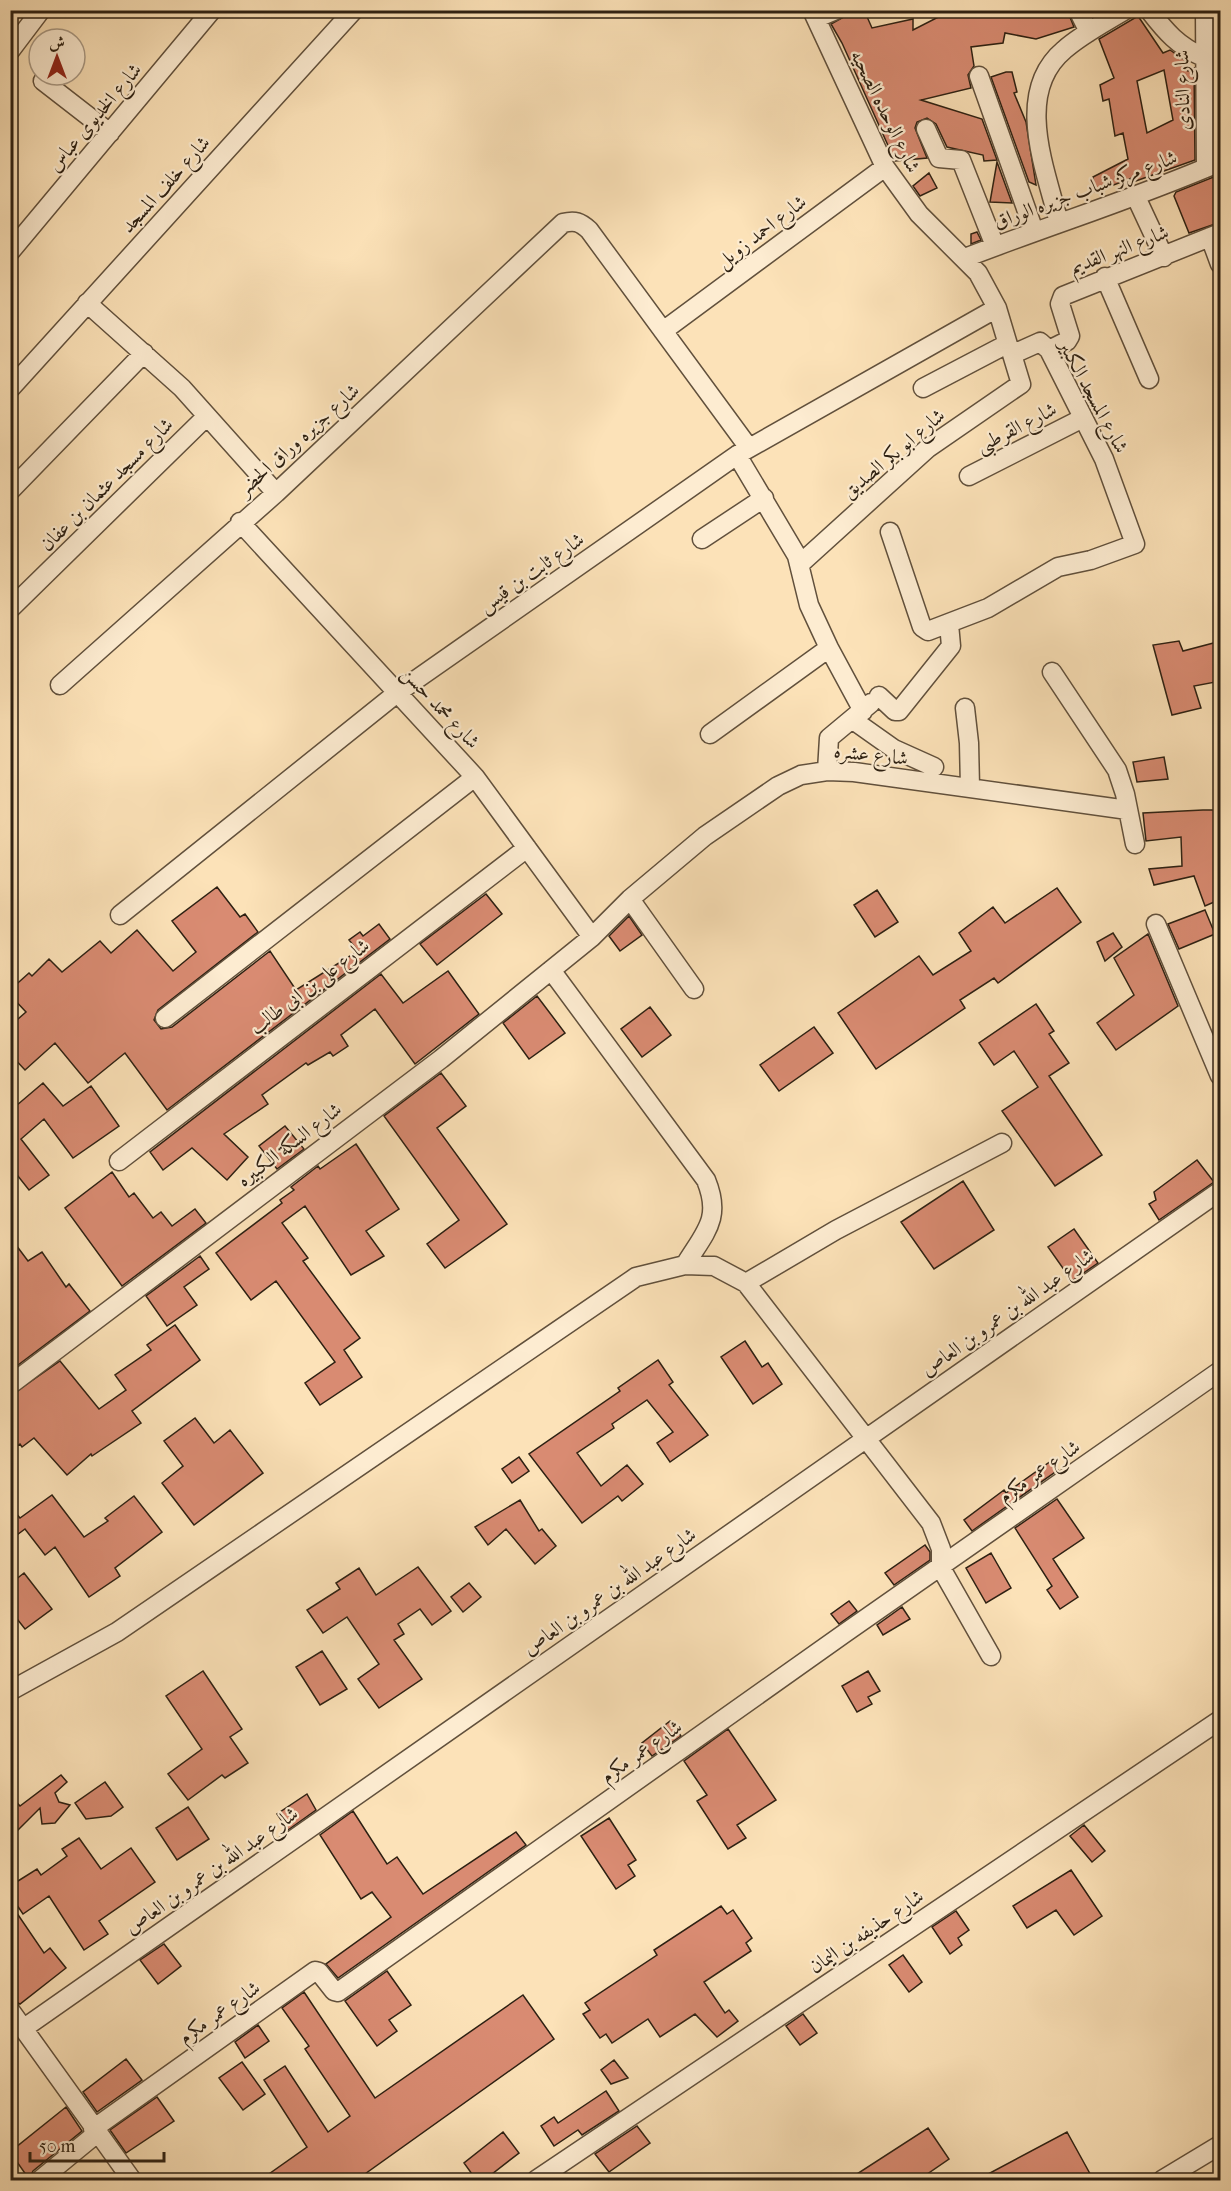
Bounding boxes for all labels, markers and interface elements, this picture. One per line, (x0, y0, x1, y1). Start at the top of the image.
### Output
north arrow (27, 27, 87, 87)
text: ش (49, 33, 65, 52)
street label: شارع الوحده الصحيه (840, 46, 925, 179)
street label: شارع النادى (1170, 49, 1201, 130)
street label: شارع الخديوى عباس (42, 58, 151, 180)
street label: شارع خلف المسجد (116, 131, 219, 242)
street label: شارع مركز شباب جزيره الوراق (990, 146, 1182, 239)
street label: شارع احمد زويل (712, 190, 814, 278)
street label: شارع النهر القديم (1067, 220, 1174, 284)
street label: شارع المسجد الكبير (1048, 334, 1133, 460)
street label: شارع جزيره وراق الحضر (231, 379, 368, 506)
street label: شارع القرطبى (972, 397, 1063, 463)
street label: شارع ابو بكر الصديق (837, 404, 953, 508)
street label: شارع مسجد عثمان بن عفان (35, 413, 182, 560)
street label: شارع ثابت بن قيس (474, 528, 592, 622)
street label: شارع محمد حسن (392, 661, 485, 757)
street label: شارع عشره (832, 739, 909, 776)
street label: شارع على بن ابى طالب (245, 934, 377, 1044)
street label: شارع السكة الكبيره (232, 1098, 350, 1196)
street label: شارع عبد الله بن عمرو بن العاص (914, 1241, 1102, 1386)
street label: شارع عمر مكرم (994, 1435, 1088, 1513)
street label: شارع عبد الله بن عمرو بن العاص (516, 1520, 704, 1665)
street label: شارع عمر مكرم (596, 1715, 690, 1793)
street label: شارع عبد الله بن عمرو بن العاص (118, 1799, 306, 1944)
street label: شارع حذيفه بن اليمان (805, 1885, 931, 1983)
street label: شارع عمر مكرم (174, 1976, 268, 2054)
scale bar (30, 2125, 164, 2163)
text: 50 m (39, 2136, 76, 2157)

